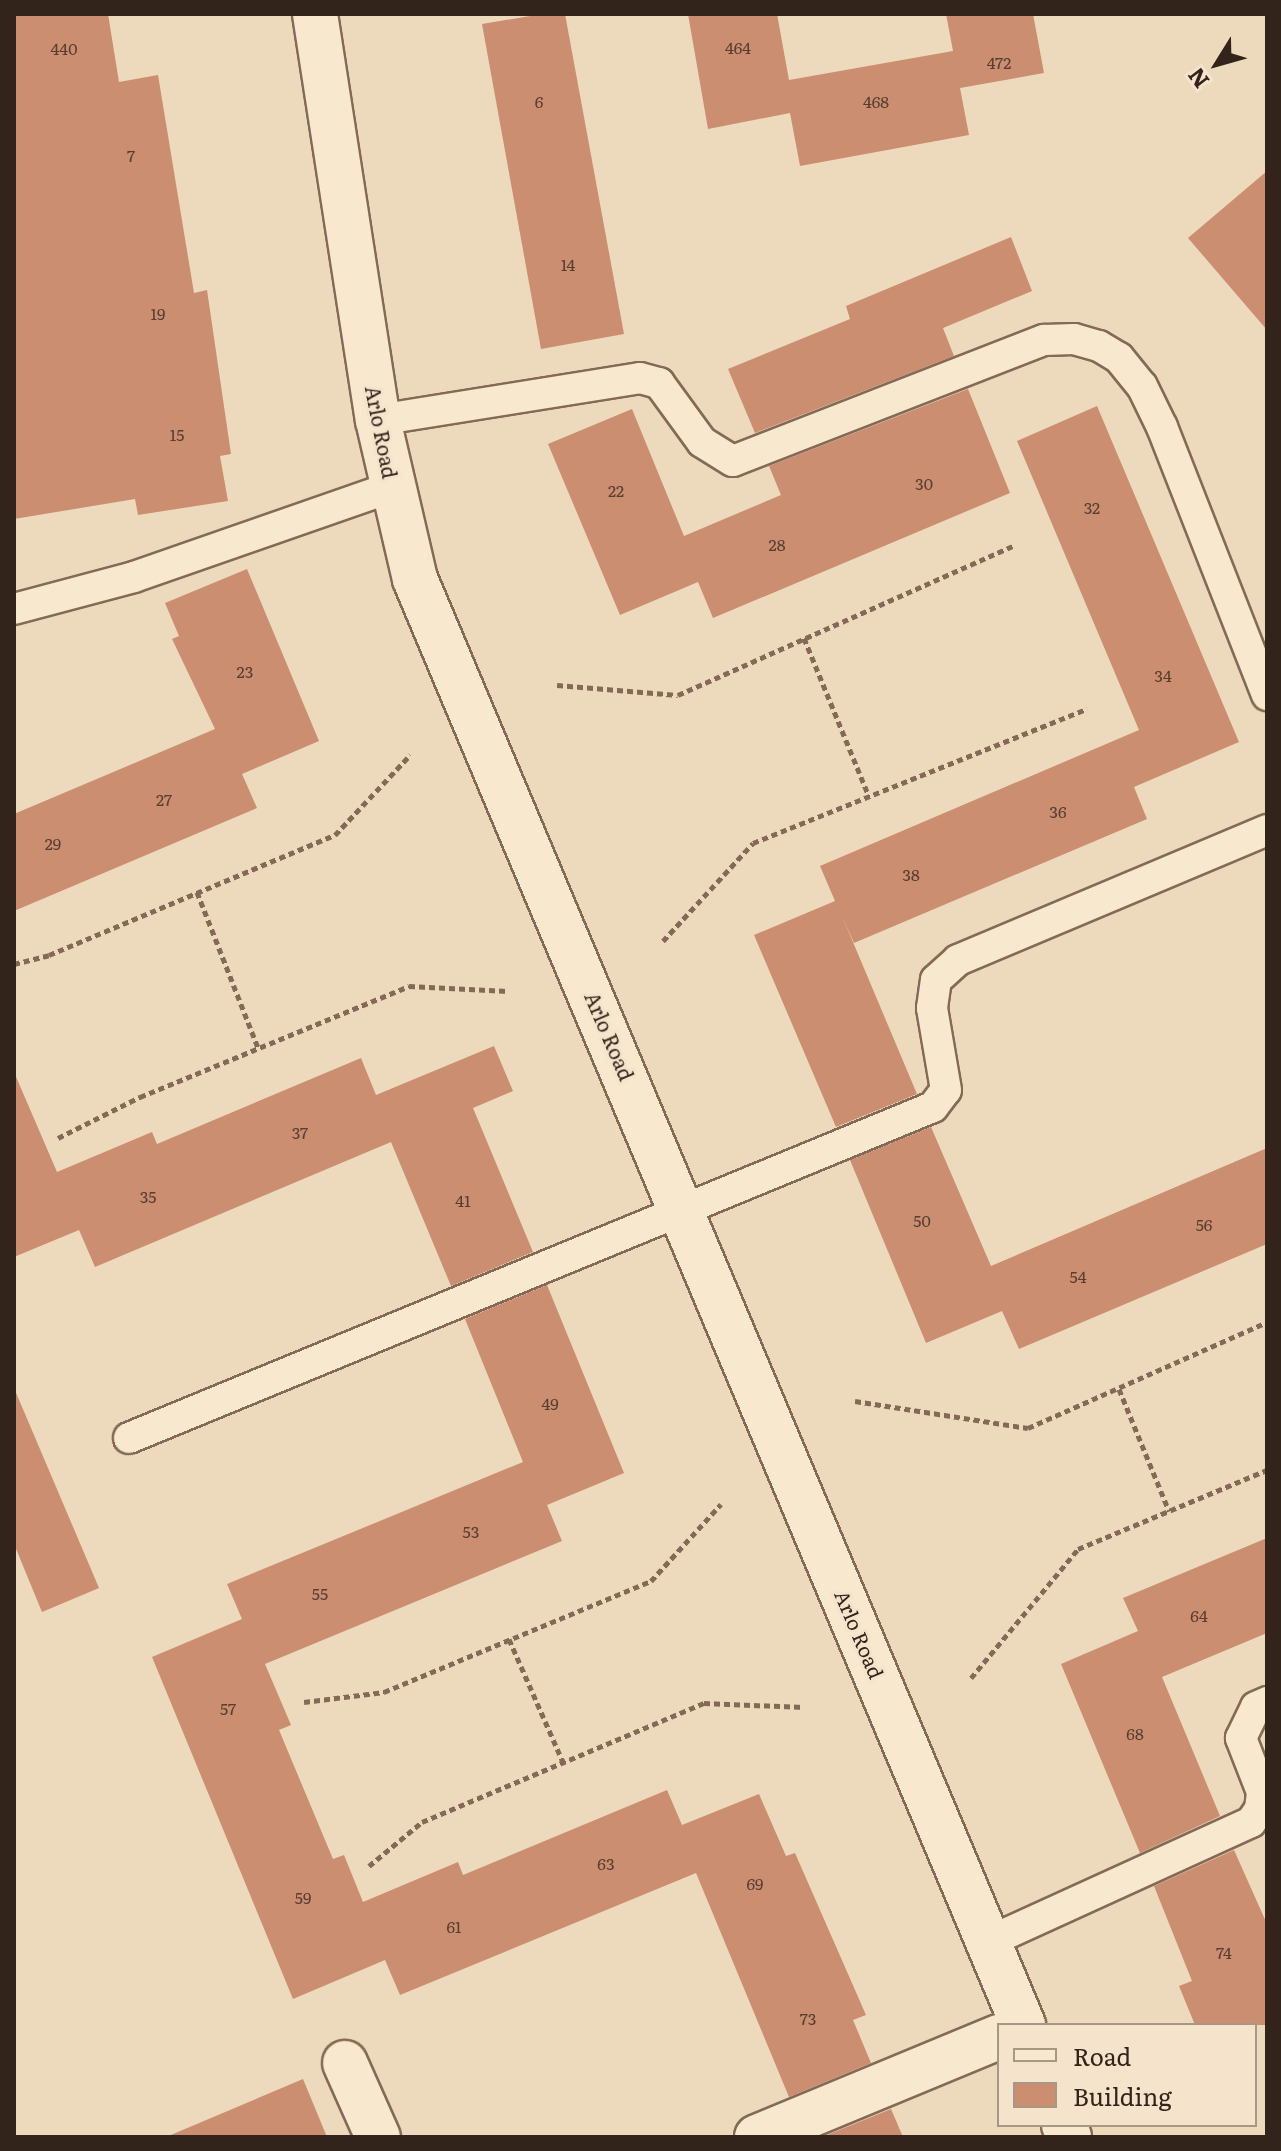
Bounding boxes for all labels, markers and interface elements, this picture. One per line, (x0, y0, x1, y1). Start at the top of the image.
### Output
north arrow (1177, 24, 1257, 104)
house number: 464 (725, 37, 751, 57)
house number: 440 (51, 38, 77, 58)
house number: 472 (987, 52, 1011, 72)
text: N (1179, 61, 1216, 96)
house number: 6 (535, 91, 543, 111)
house number: 468 (863, 91, 889, 111)
house number: 7 (127, 145, 135, 165)
house number: 14 (561, 254, 575, 274)
house number: 19 (151, 303, 165, 323)
street label: Arlo Road (361, 384, 403, 480)
house number: 15 (170, 424, 184, 444)
house number: 30 (915, 473, 933, 493)
house number: 22 (608, 480, 624, 500)
house number: 32 (1084, 497, 1100, 517)
house number: 28 (769, 534, 785, 554)
house number: 23 (237, 661, 253, 681)
house number: 34 (1154, 665, 1172, 685)
house number: 27 (156, 789, 172, 809)
house number: 36 (1049, 801, 1067, 821)
house number: 29 (45, 833, 61, 853)
house number: 38 (902, 864, 920, 884)
street label: Arlo Road (581, 988, 639, 1084)
house number: 37 (292, 1122, 308, 1142)
house number: 35 (140, 1186, 156, 1206)
house number: 41 (455, 1190, 471, 1210)
house number: 50 (913, 1210, 931, 1230)
house number: 56 (1196, 1214, 1212, 1234)
house number: 54 (1070, 1266, 1086, 1286)
house number: 49 (541, 1393, 559, 1413)
house number: 53 (463, 1521, 479, 1541)
house number: 55 (312, 1583, 328, 1603)
street label: Arlo Road (831, 1586, 889, 1682)
house number: 64 (1190, 1605, 1208, 1625)
house number: 57 (220, 1698, 236, 1718)
house number: 68 (1126, 1723, 1144, 1743)
house number: 63 (597, 1853, 615, 1873)
house number: 69 (747, 1873, 763, 1893)
house number: 59 (295, 1887, 311, 1907)
house number: 61 (446, 1916, 462, 1936)
house number: 74 (1216, 1942, 1232, 1962)
house number: 73 (800, 2008, 816, 2028)
legend (997, 2023, 1257, 2127)
text: Road (1073, 2038, 1131, 2073)
text: Building (1073, 2078, 1172, 2113)

